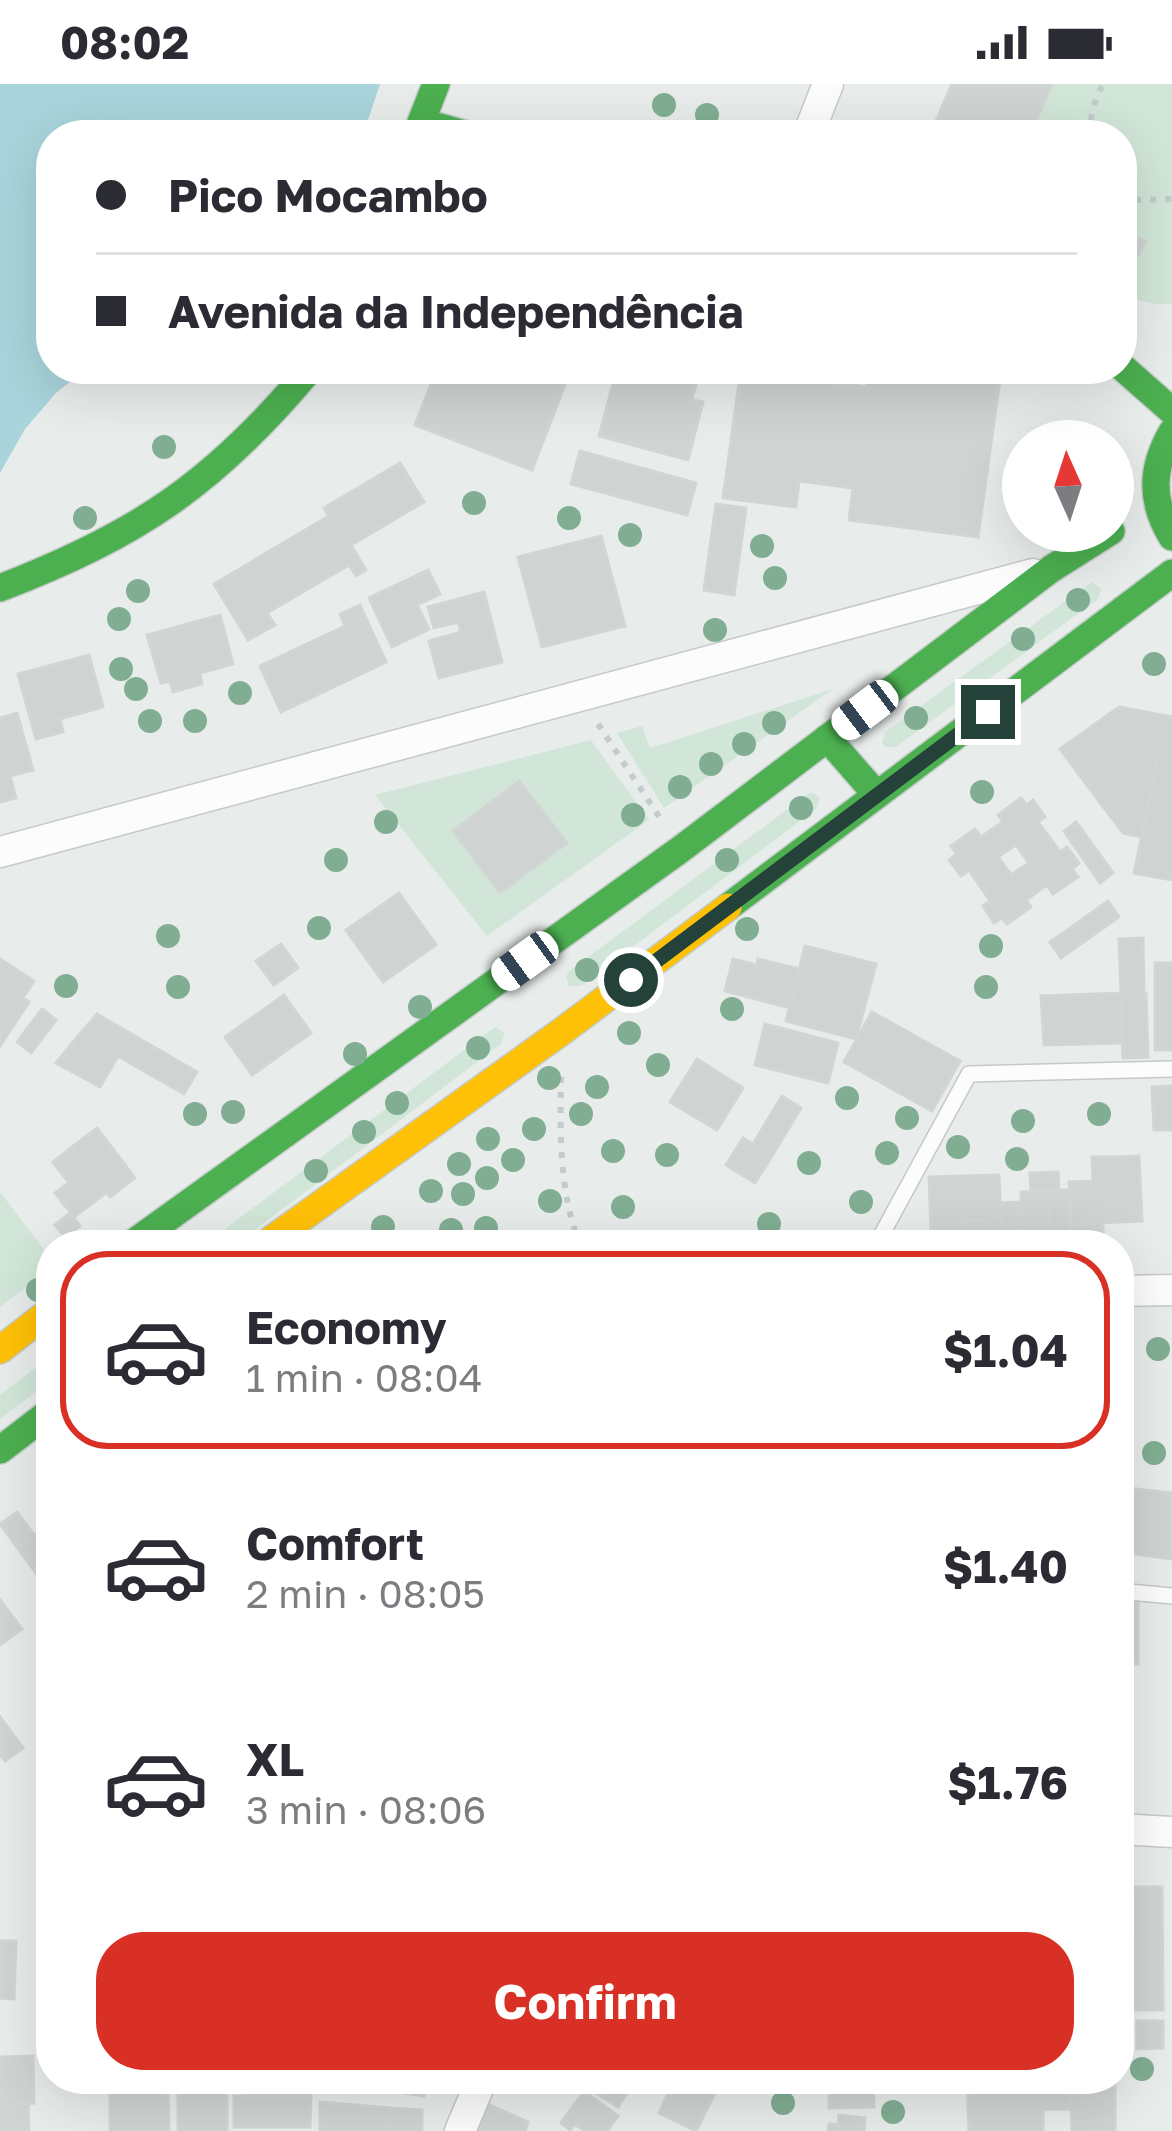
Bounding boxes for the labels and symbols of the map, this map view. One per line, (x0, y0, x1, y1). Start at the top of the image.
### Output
north arrow (1002, 420, 1134, 552)
car (825, 674, 905, 746)
route end (961, 685, 1015, 739)
car (485, 925, 565, 997)
route start (604, 953, 658, 1007)

